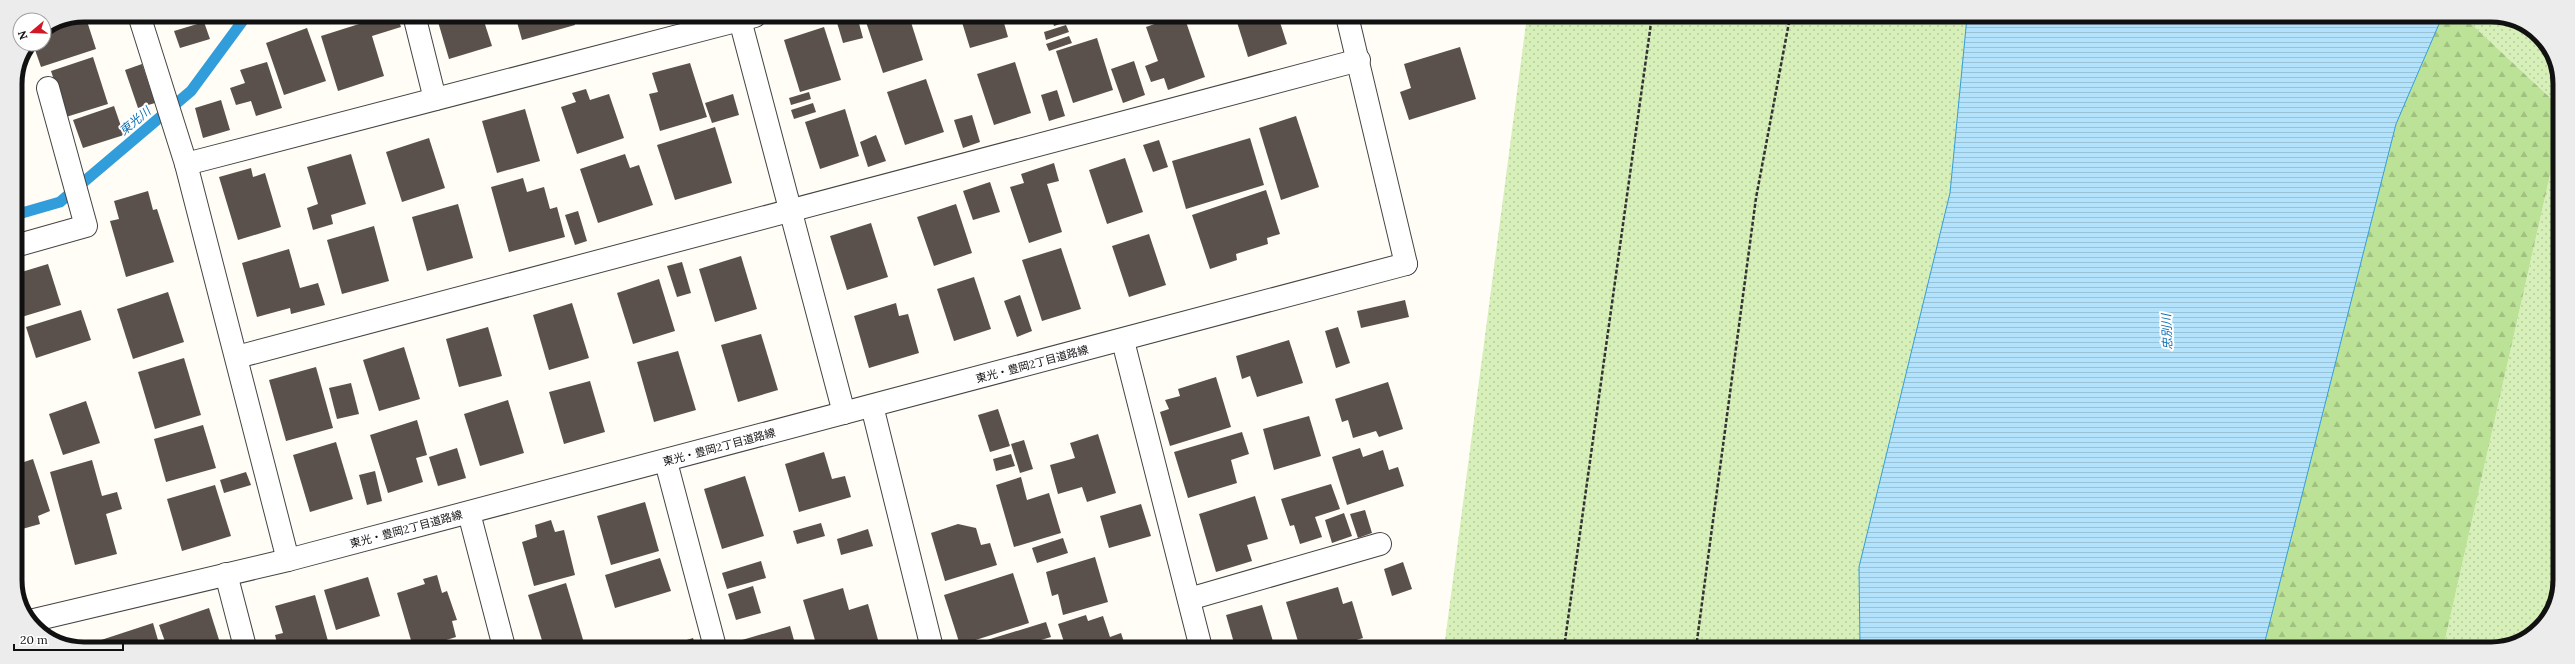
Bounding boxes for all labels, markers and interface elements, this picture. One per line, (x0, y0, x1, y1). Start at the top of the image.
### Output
north arrow (12, 12, 52, 52)
text: N (14, 28, 31, 42)
water label: 東光川 (116, 102, 155, 138)
water label: 忠別川 (2158, 312, 2175, 350)
street label: 東光・豊岡2丁目道路線 (974, 342, 1090, 386)
street label: 東光・豊岡2丁目道路線 (661, 425, 777, 469)
street label: 東光・豊岡2丁目道路線 (348, 507, 464, 551)
scale bar (14, 626, 123, 652)
text: 20 m (20, 632, 48, 647)

